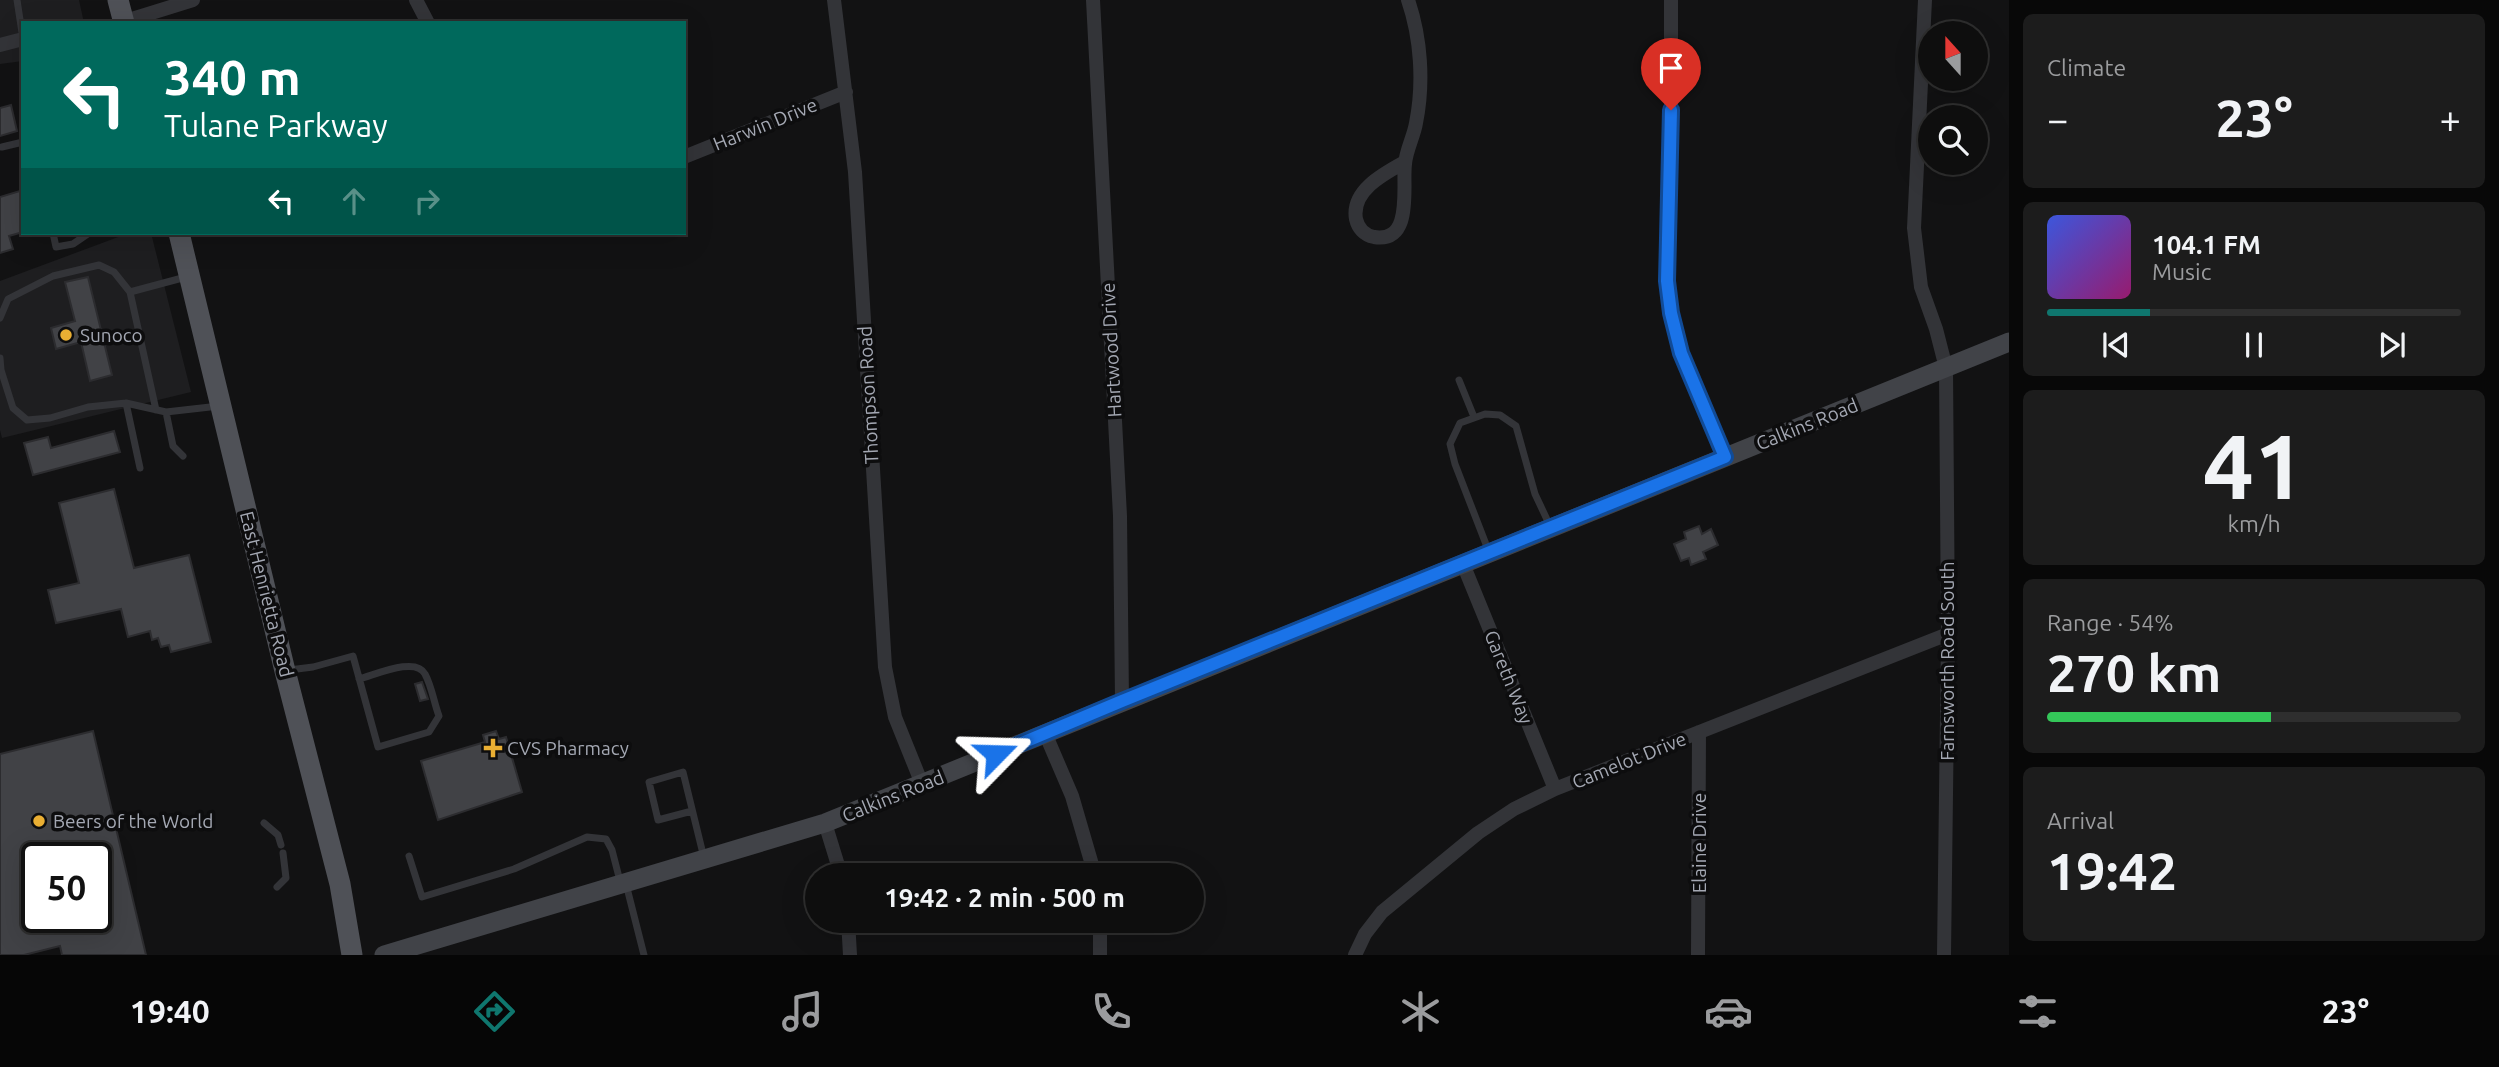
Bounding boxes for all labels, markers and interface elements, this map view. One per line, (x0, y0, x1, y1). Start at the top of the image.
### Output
north arrow (1918, 21, 1988, 91)
map controls (1918, 21, 1988, 175)
pin (1641, 38, 1701, 110)
icon: left (49, 49, 140, 140)
text: 340 m (164, 49, 301, 104)
icon: arrive (1652, 49, 1690, 87)
text: Climate (2047, 55, 2126, 80)
text: 23° (2215, 89, 2293, 147)
street label: Harwin Drive (710, 93, 820, 155)
text: − (2047, 98, 2068, 140)
text: + (2440, 98, 2461, 140)
button: search (1918, 105, 1988, 175)
text: Tulane Parkway (164, 107, 388, 143)
icon: left (262, 182, 300, 220)
icon: ahead (335, 182, 373, 220)
icon: right (408, 182, 446, 220)
text: 104.1 FM (2152, 230, 2261, 259)
text: Music (2152, 259, 2211, 284)
street label: Hartwood Drive (1096, 282, 1126, 418)
place label: Sunoco (80, 324, 143, 346)
street label: Thompson Road (853, 325, 883, 465)
icon: previous (2097, 326, 2135, 364)
icon: pause (2235, 326, 2273, 364)
icon: next (2373, 326, 2411, 364)
marker: Sunoco (58, 327, 74, 343)
street label: Calkins Road (1753, 394, 1861, 454)
text: 41 (2203, 414, 2305, 516)
street label: East Henrietta Road (236, 509, 298, 679)
text: km/h (2227, 511, 2281, 536)
street label: Farnsworth Road South (1936, 561, 1958, 761)
text: Range · 54% (2047, 610, 2174, 635)
street label: Gareth Way (1480, 627, 1538, 727)
text: 270 km (2047, 644, 2221, 702)
position arrow (959, 717, 1033, 791)
street label: Camelot Drive (1569, 727, 1689, 793)
place label: CVS Pharmacy (507, 737, 629, 759)
marker: CVS Pharmacy (485, 740, 501, 756)
street label: Calkins Road (839, 766, 947, 826)
street label: Elaine Drive (1688, 793, 1710, 893)
text: Arrival (2047, 808, 2114, 833)
place label: Beers of the World (53, 810, 213, 832)
marker: Beers of the World (31, 813, 47, 829)
speed limit sign: 50 (21, 842, 112, 933)
text: 19:42 (2047, 842, 2177, 900)
text: 19:42 · 2 min · 500 m (884, 883, 1125, 912)
icon: directions (470, 987, 519, 1036)
icon: music (778, 987, 827, 1036)
icon: phone (1087, 987, 1136, 1036)
icon: climate (1396, 987, 1445, 1036)
icon: car (1704, 987, 1753, 1036)
icon: filters (2013, 987, 2062, 1036)
text: 19:40 (130, 993, 210, 1029)
text: 23° (2322, 993, 2369, 1029)

